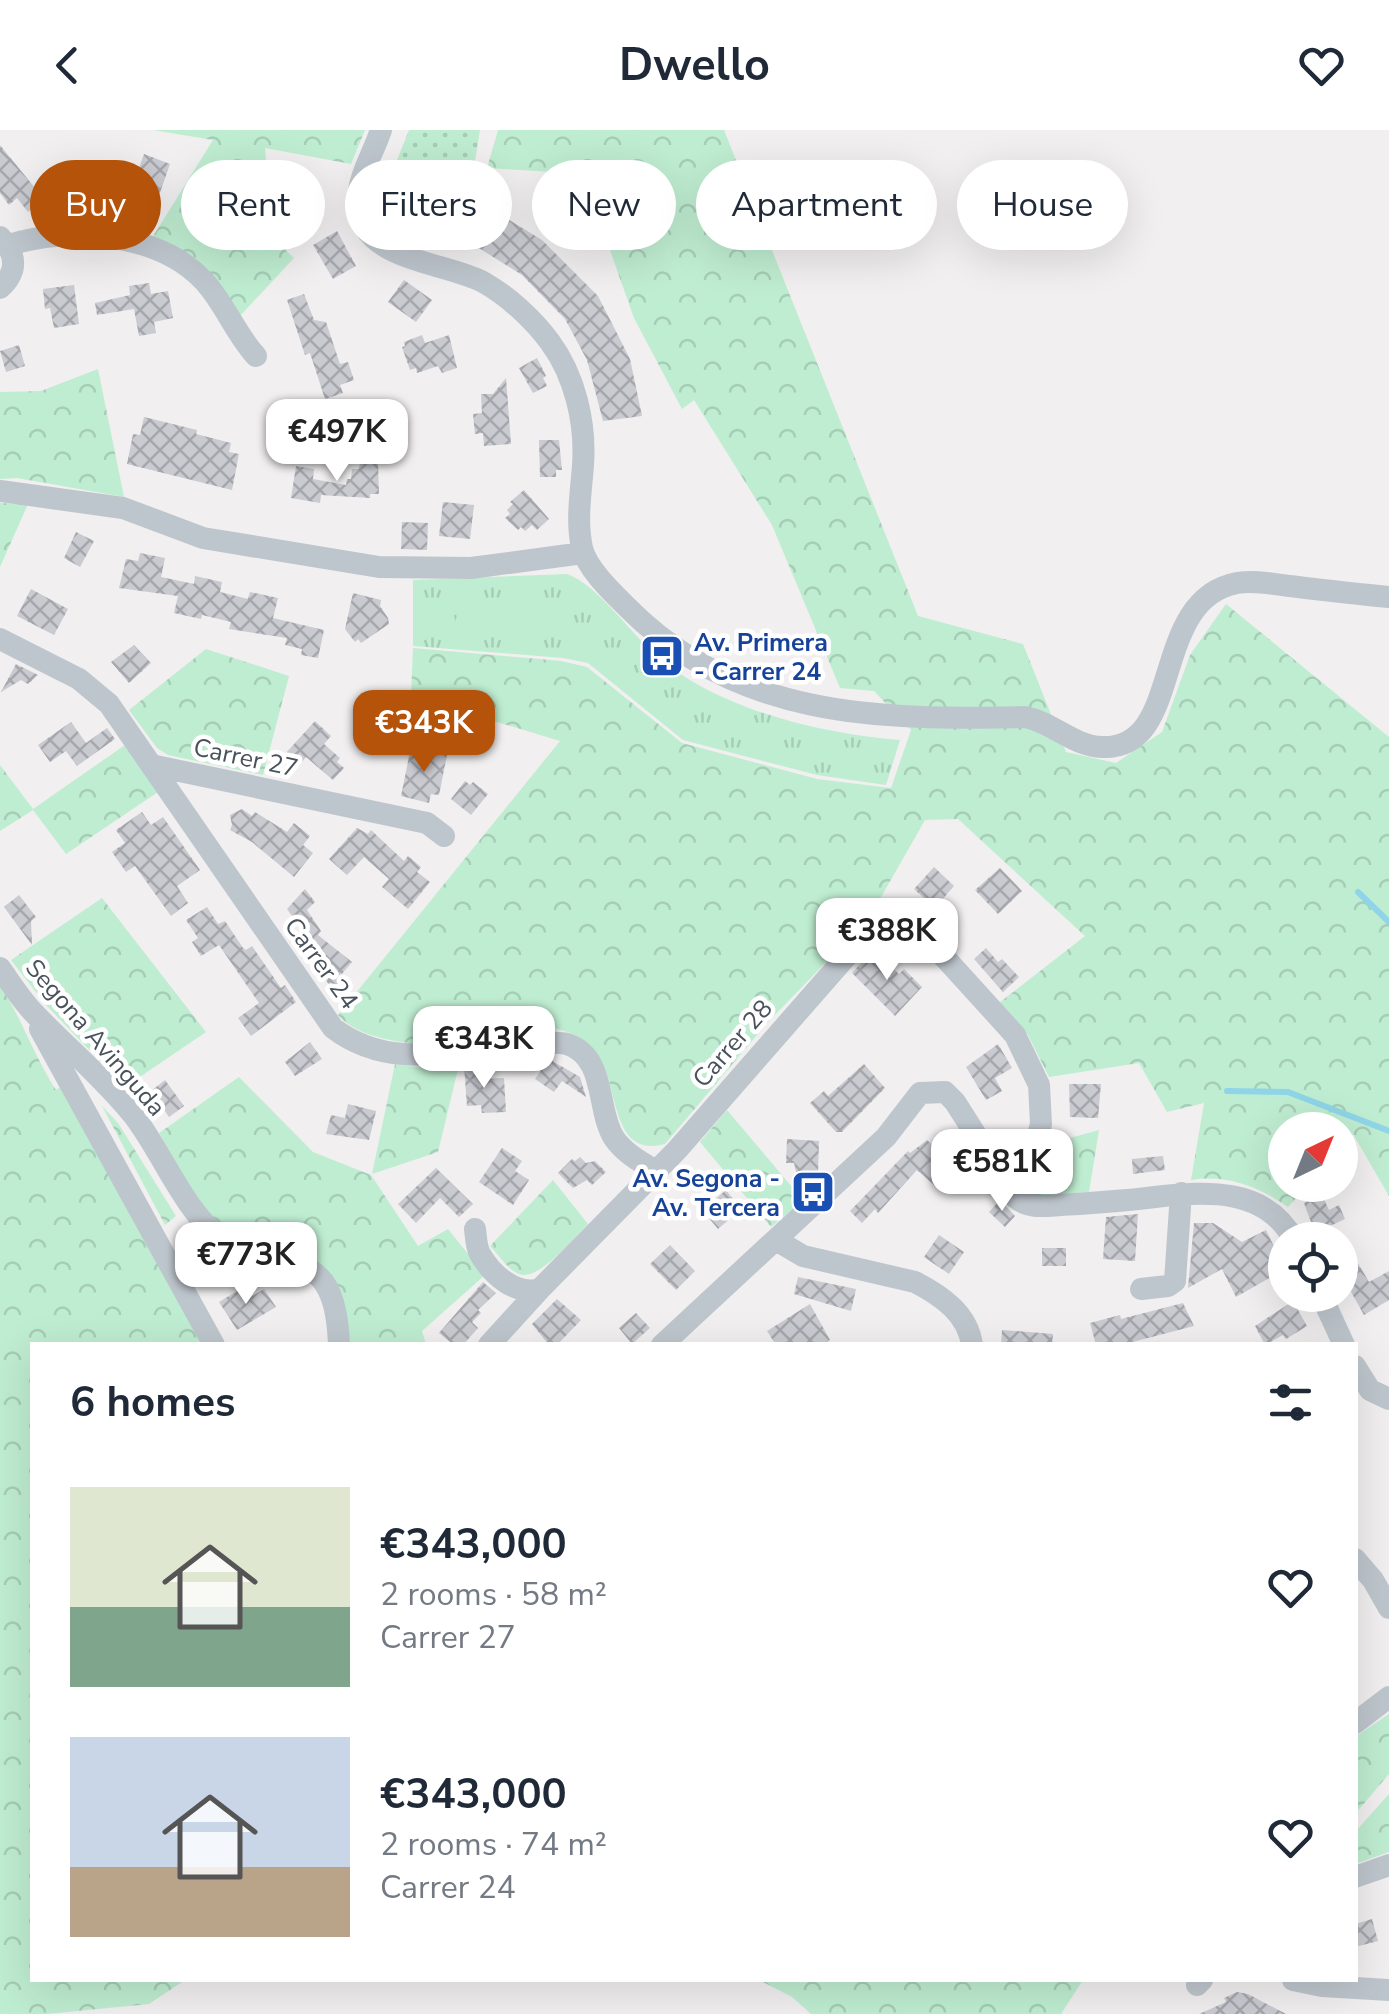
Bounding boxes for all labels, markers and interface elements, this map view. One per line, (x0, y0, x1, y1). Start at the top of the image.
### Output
text: Dwello (619, 35, 770, 96)
icon: back (40, 38, 95, 93)
icon: heart (1294, 38, 1349, 93)
chip: Buy (30, 160, 161, 250)
chip: Rent (181, 160, 325, 250)
chip: Filters (345, 160, 512, 250)
chip: New (532, 160, 676, 250)
chip: Apartment (696, 160, 937, 250)
chip: House (957, 160, 1128, 250)
pin: €497K (267, 399, 407, 484)
text: €497K (288, 410, 386, 453)
place label: Av. Primera - Carrer 24 (694, 626, 828, 689)
bus stop icon: Av. Primera - Carrer 24 (639, 633, 685, 679)
pin: €343K (354, 690, 494, 775)
text: €343K (375, 701, 473, 744)
street label: Carrer 27 (190, 730, 301, 786)
pin: €388K (817, 898, 957, 983)
text: €388K (838, 909, 936, 952)
street label: Carrer 24 (276, 911, 366, 1016)
street label: Segona Avinguda (17, 952, 173, 1124)
street label: Carrer 28 (685, 992, 780, 1095)
pin: €343K (414, 1006, 554, 1091)
text: €343K (435, 1017, 533, 1060)
north arrow (1268, 1112, 1358, 1202)
map controls (1268, 1112, 1358, 1312)
pin: €581K (932, 1129, 1072, 1214)
text: €581K (953, 1140, 1051, 1183)
place label: Av. Segona - Av. Tercera (632, 1162, 780, 1225)
bus stop icon: Av. Segona - Av. Tercera (790, 1169, 836, 1215)
pin: €773K (176, 1222, 316, 1307)
button: locate (1268, 1222, 1358, 1312)
text: €773K (197, 1233, 295, 1276)
text: 6 homes (70, 1374, 235, 1431)
icon: filters (1263, 1375, 1318, 1430)
text: €343,000 (380, 1516, 567, 1573)
icon: home (150, 1527, 270, 1647)
icon: heart (1263, 1560, 1318, 1615)
text: 2 rooms · 58 m² (380, 1573, 607, 1616)
text: Carrer 27 (380, 1616, 516, 1659)
text: €343,000 (380, 1766, 567, 1823)
icon: home (150, 1777, 270, 1897)
icon: heart (1263, 1810, 1318, 1865)
text: 2 rooms · 74 m² (380, 1823, 607, 1866)
text: Carrer 24 (380, 1866, 516, 1909)

